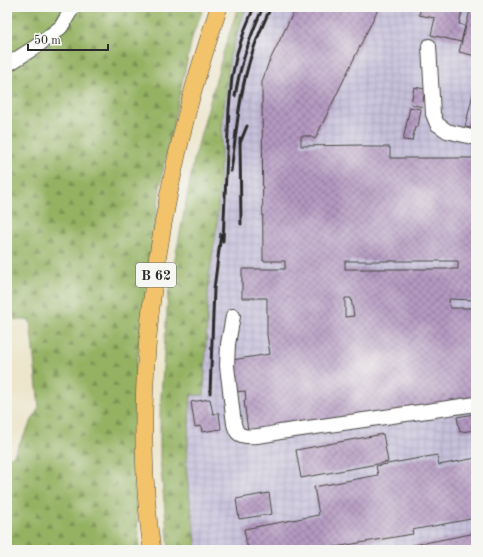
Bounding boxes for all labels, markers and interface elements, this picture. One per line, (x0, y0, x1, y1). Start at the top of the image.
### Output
scale bar (28, 26, 108, 52)
text: 50 m (34, 34, 61, 47)
road number: B 62 (136, 263, 176, 287)

